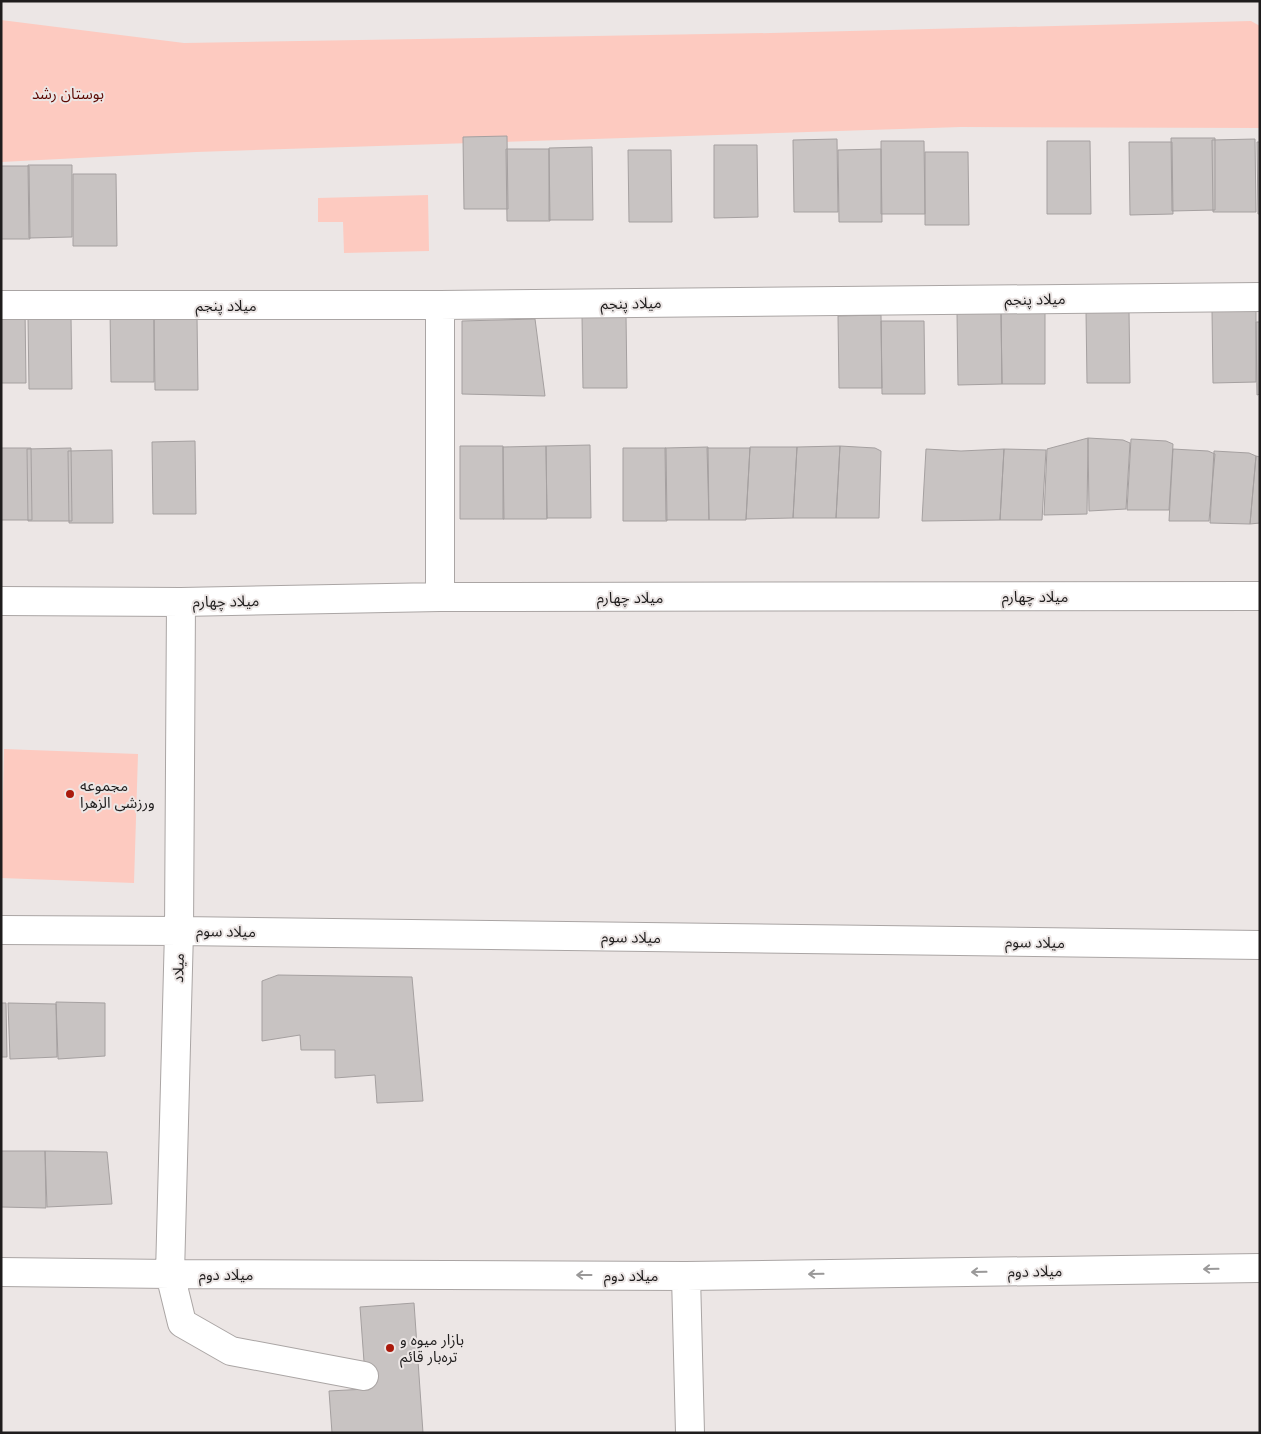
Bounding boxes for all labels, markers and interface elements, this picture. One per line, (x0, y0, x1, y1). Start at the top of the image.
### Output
park label: بوستان رشد (32, 83, 104, 104)
street label: میلاد پنجم (1004, 288, 1066, 311)
street label: میلاد پنجم (600, 292, 662, 315)
street label: میلاد پنجم (195, 295, 257, 317)
street label: میلاد چهارم (1002, 586, 1068, 608)
street label: میلاد چهارم (597, 587, 663, 609)
street label: میلاد چهارم (193, 590, 259, 613)
place label: مجموعه ورزشی الزهرا (80, 775, 155, 813)
marker: مجموعه ورزشی الزهرا (64, 788, 76, 800)
street label: میلاد سوم (196, 920, 256, 943)
street label: میلاد سوم (601, 926, 661, 949)
street label: میلاد سوم (1005, 931, 1065, 954)
street label: میلاد (167, 953, 189, 983)
street label: میلاد دوم (1007, 1260, 1063, 1283)
street label: میلاد دوم (199, 1264, 253, 1286)
one-way arrow (1203, 1264, 1219, 1273)
street label: میلاد دوم (604, 1265, 658, 1287)
one-way arrow (971, 1267, 987, 1277)
one-way arrow (808, 1269, 824, 1279)
one-way arrow (576, 1270, 592, 1280)
place label: بازار میوه و تره‌بار قائم (400, 1329, 464, 1368)
marker: بازار میوه و تره‌بار قائم (384, 1342, 396, 1354)

